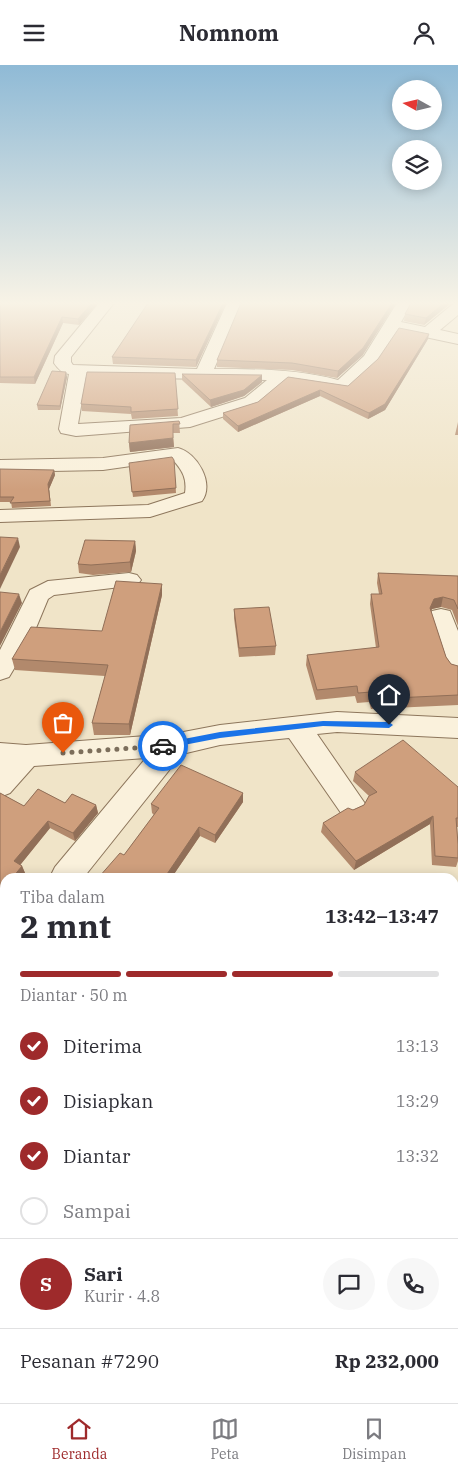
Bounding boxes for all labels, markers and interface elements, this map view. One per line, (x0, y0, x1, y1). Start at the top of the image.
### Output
text: Nomnom (179, 18, 279, 47)
icon: menu (20, 19, 48, 47)
icon: person (410, 19, 438, 47)
north arrow (392, 80, 442, 130)
map controls (392, 80, 442, 190)
button: layers (392, 140, 442, 190)
pin (368, 674, 410, 725)
icon: home (375, 681, 403, 709)
pin (42, 702, 84, 753)
icon: bag (49, 709, 77, 737)
courier (138, 721, 188, 771)
icon: car (149, 732, 177, 760)
text: Tiba dalam (20, 887, 105, 907)
text: 13:42–13:47 (325, 904, 439, 928)
text: 2 mnt (20, 905, 111, 947)
text: Diantar · 50 m (20, 985, 128, 1005)
icon: check (20, 1032, 48, 1060)
text: Diterima (63, 1034, 142, 1058)
text: 13:13 (396, 1036, 439, 1056)
icon: check (20, 1087, 48, 1115)
text: Disiapkan (63, 1089, 153, 1113)
text: 13:29 (396, 1091, 439, 1111)
icon: check (20, 1142, 48, 1170)
text: Diantar (63, 1144, 130, 1168)
text: 13:32 (396, 1146, 439, 1166)
text: Sampai (63, 1199, 131, 1223)
button: chat (323, 1258, 375, 1310)
button: phone (387, 1258, 439, 1310)
text: Sari (84, 1262, 123, 1286)
text: S (40, 1272, 52, 1296)
text: Kurir · 4.8 (84, 1286, 160, 1306)
text: Pesanan #7290 (20, 1349, 159, 1373)
text: Rp 232,000 (335, 1349, 439, 1373)
tab: Beranda (52, 1415, 107, 1463)
tab: Peta (211, 1415, 239, 1463)
tab: Disimpan (342, 1415, 406, 1463)

